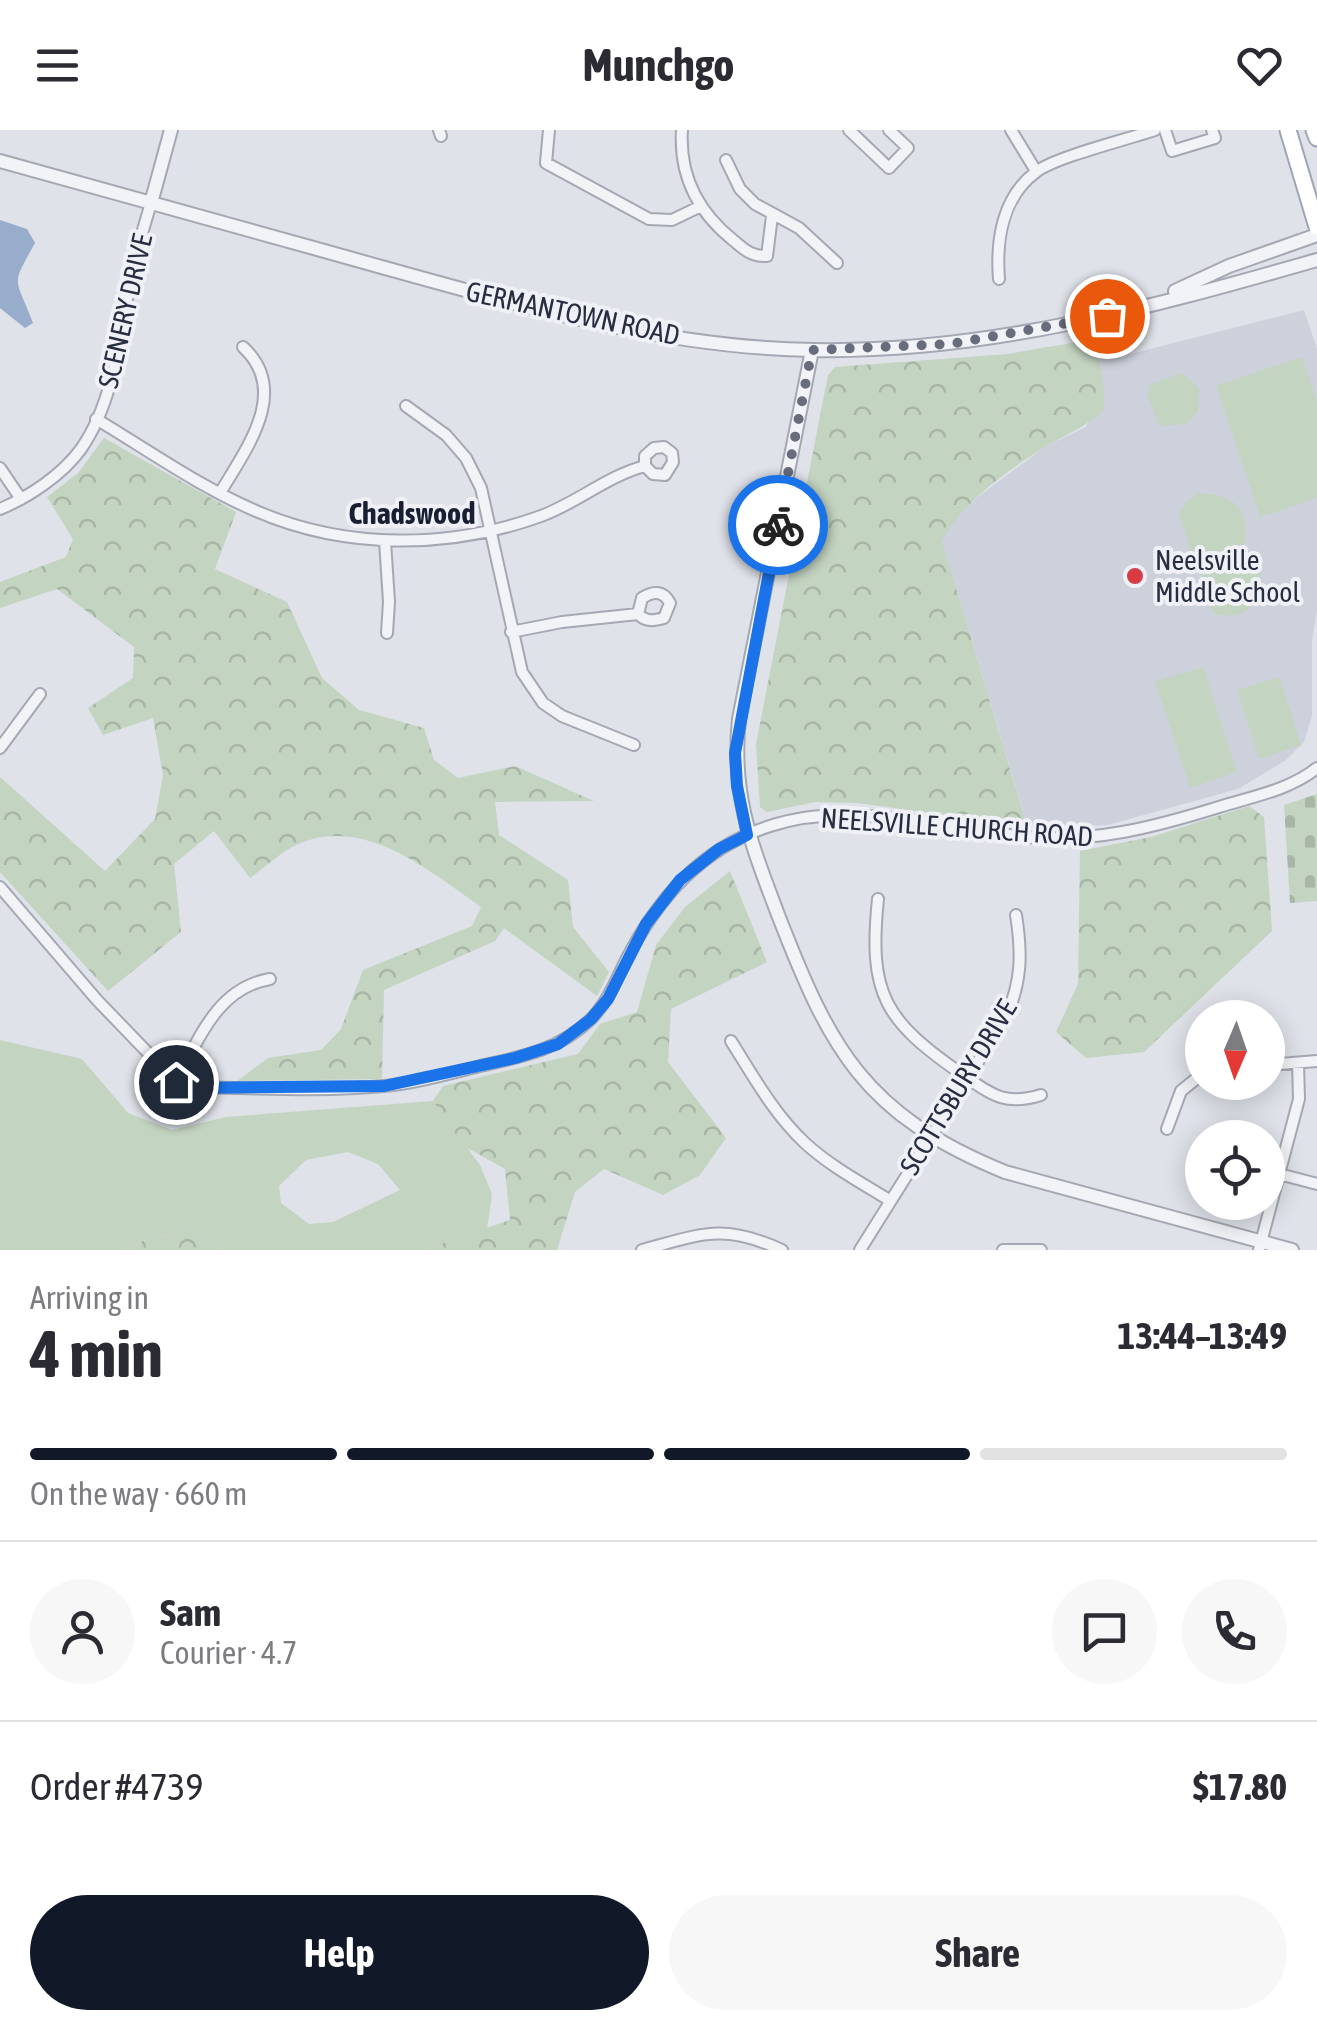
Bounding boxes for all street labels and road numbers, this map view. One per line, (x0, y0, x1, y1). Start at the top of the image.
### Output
street label: SCENERY DRIVE (92, 231, 158, 391)
street label: GERMANTOWN ROAD (463, 275, 683, 351)
street label: NEELSVILLE CHURCH ROAD (820, 802, 1094, 852)
street label: SCOTTSBURY DRIVE (893, 994, 1023, 1180)

